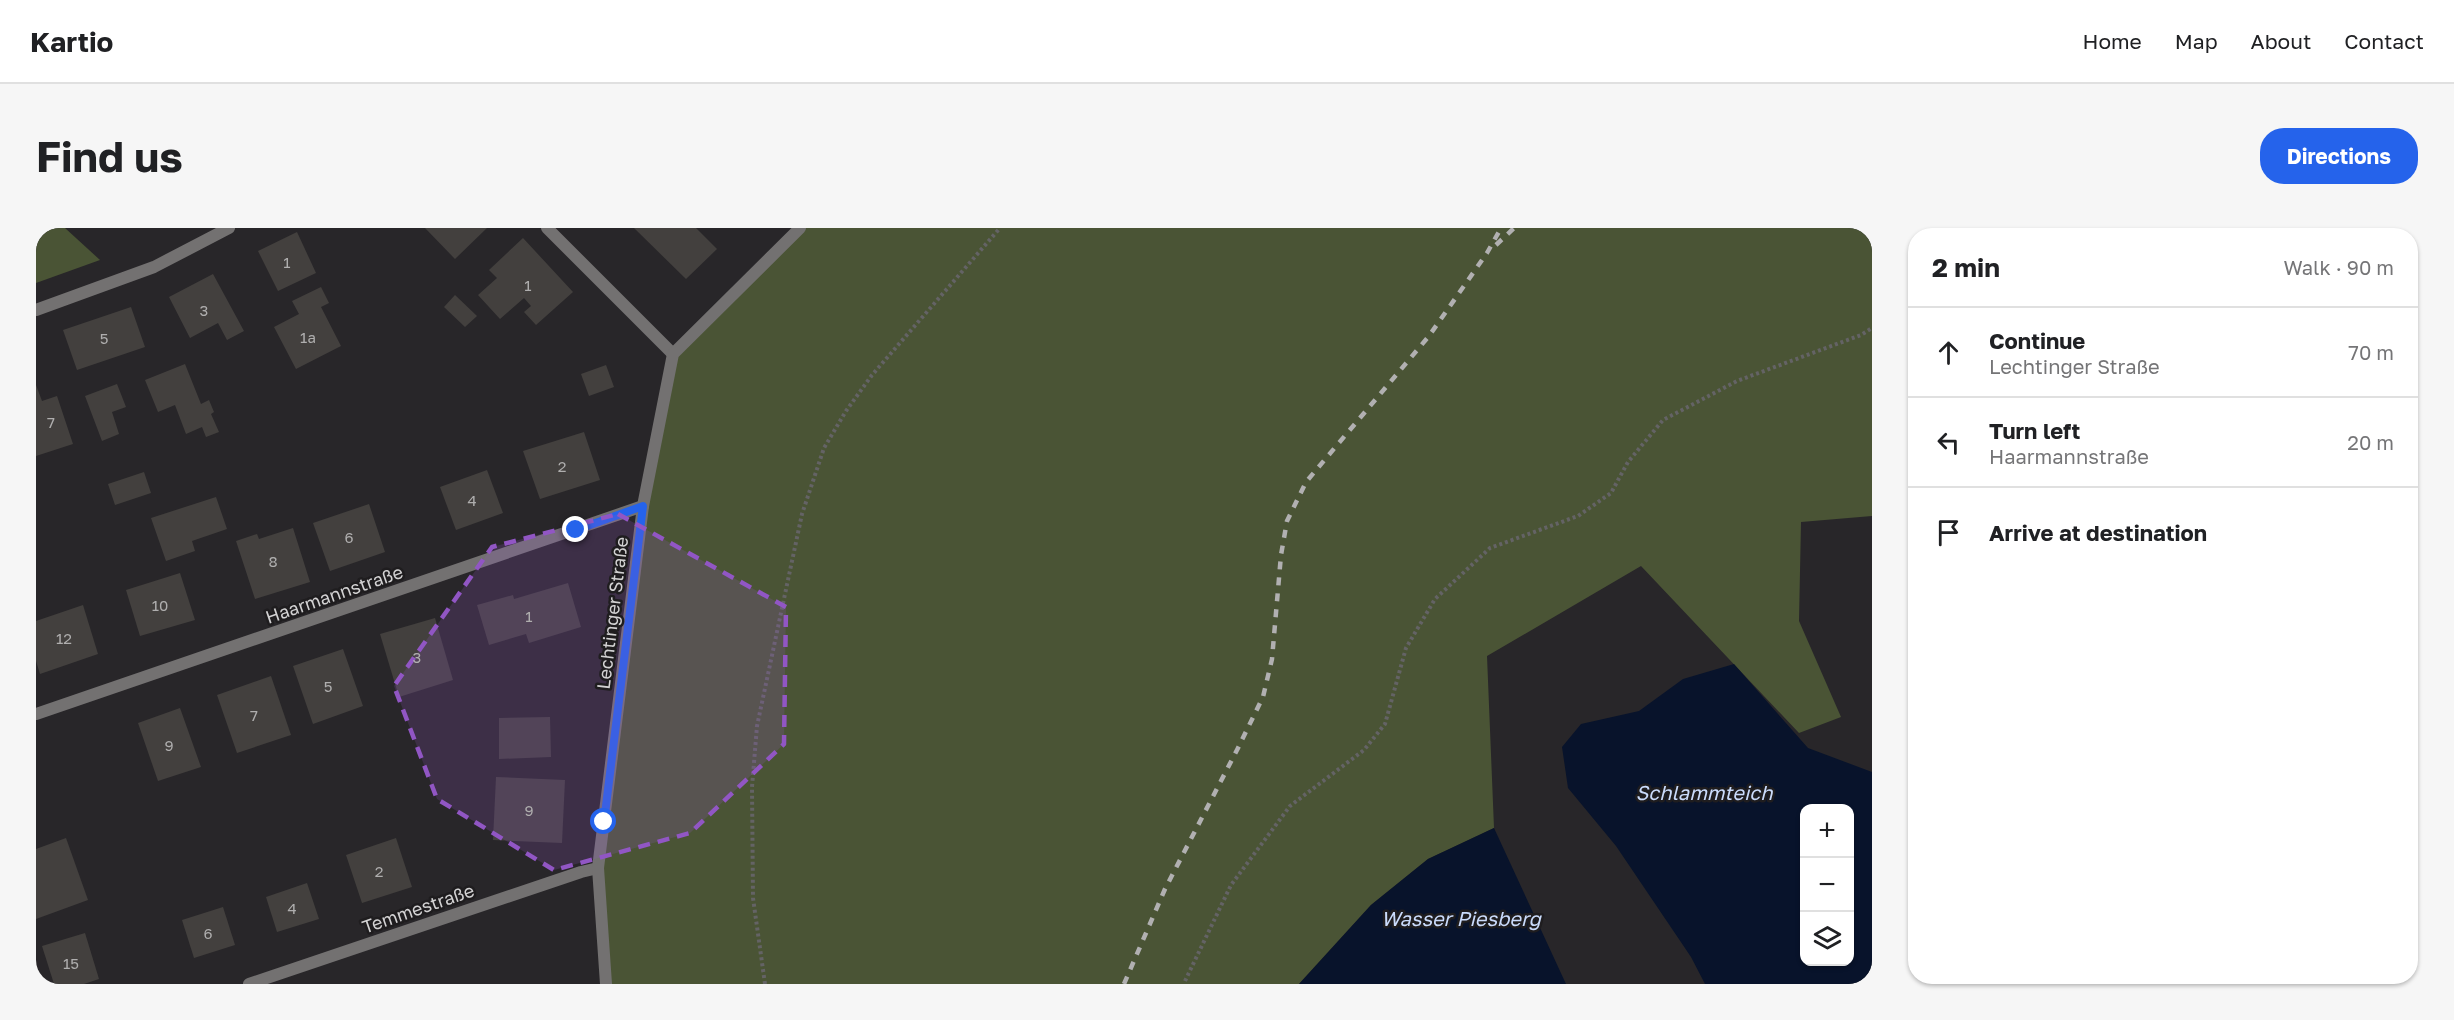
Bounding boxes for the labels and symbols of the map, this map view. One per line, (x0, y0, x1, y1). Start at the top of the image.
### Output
house number: 1 (283, 253, 291, 271)
house number: 1 (524, 276, 532, 294)
house number: 3 (200, 301, 208, 319)
house number: 1a (300, 328, 316, 346)
house number: 5 (100, 329, 108, 347)
house number: 7 (47, 413, 55, 431)
house number: 2 (558, 457, 566, 475)
house number: 4 (467, 491, 477, 509)
route end (562, 516, 588, 542)
house number: 6 (344, 528, 354, 546)
street label: Lechtinger Straße (592, 535, 632, 691)
house number: 8 (268, 552, 278, 570)
street label: Haarmannstraße (262, 560, 406, 628)
house number: 10 (152, 596, 168, 614)
house number: 1 (525, 607, 533, 625)
house number: 12 (56, 629, 72, 647)
house number: 3 (413, 648, 421, 666)
house number: 5 (324, 677, 332, 695)
house number: 7 (250, 706, 258, 724)
house number: 9 (164, 736, 174, 754)
water label: Schlammteich (1635, 780, 1773, 804)
house number: 9 (524, 801, 534, 819)
route start (590, 808, 616, 834)
house number: 2 (375, 862, 383, 880)
street label: Temmestraße (359, 879, 477, 937)
house number: 4 (287, 899, 297, 917)
water label: Wasser Piesberg (1381, 906, 1543, 931)
house number: 6 (203, 924, 213, 942)
house number: 15 (63, 954, 79, 972)

